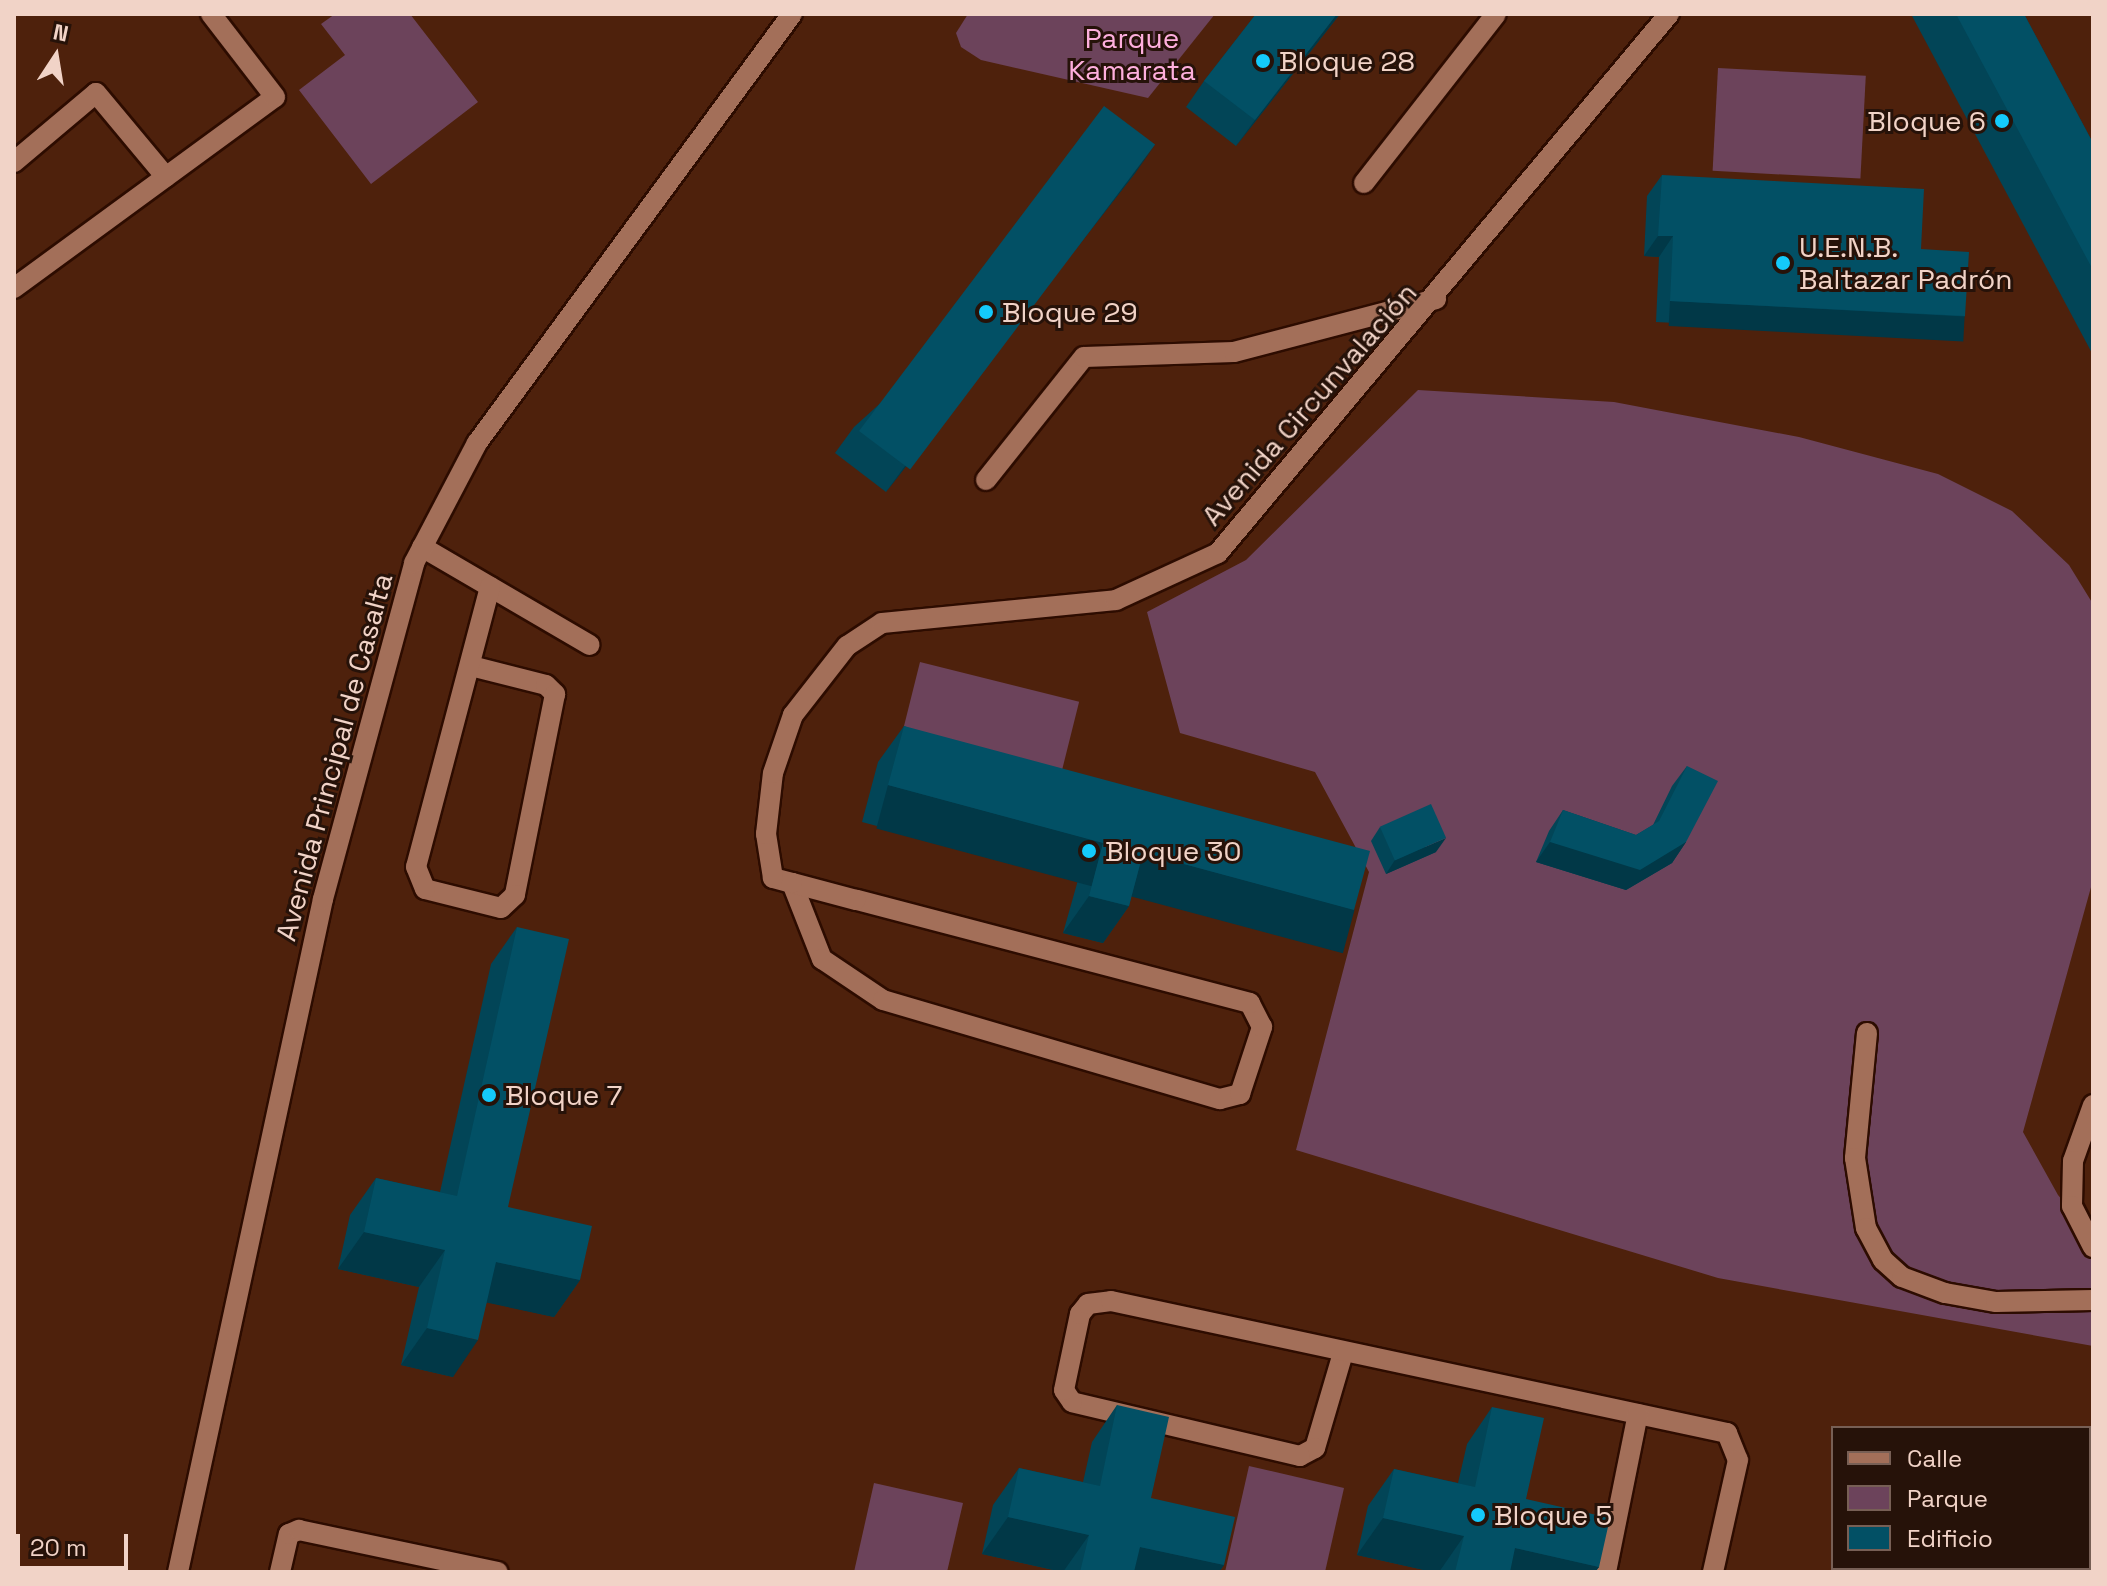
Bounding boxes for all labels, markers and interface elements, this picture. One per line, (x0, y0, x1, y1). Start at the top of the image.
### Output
north arrow (16, 16, 96, 96)
text: N (51, 17, 71, 48)
park label: Parque Kamarata (1068, 21, 1196, 87)
place label: Bloque 28 (1279, 44, 1415, 78)
marker: Bloque 28 (1254, 52, 1272, 70)
place label: Bloque 6 (1867, 104, 1986, 138)
marker: Bloque 6 (1993, 112, 2011, 130)
place label: U.E.N.B. Baltazar Padrón (1799, 230, 2013, 296)
marker: U.E.N.B. Baltazar Padrón (1774, 254, 1792, 272)
street label: Avenida Circunvalación (1194, 276, 1424, 532)
place label: Bloque 29 (1002, 295, 1138, 329)
marker: Bloque 29 (977, 303, 995, 321)
street label: Avenida Principal de Casalta (269, 570, 399, 944)
place label: Bloque 30 (1105, 834, 1241, 868)
marker: Bloque 30 (1080, 842, 1098, 860)
place label: Bloque 7 (505, 1078, 622, 1112)
marker: Bloque 7 (480, 1086, 498, 1104)
legend (1831, 1426, 2091, 1570)
text: Calle (1907, 1443, 1962, 1474)
text: Parque (1907, 1483, 1988, 1514)
place label: Bloque 5 (1494, 1498, 1612, 1532)
marker: Bloque 5 (1469, 1506, 1487, 1524)
scale bar (20, 1518, 132, 1568)
text: Edificio (1907, 1523, 1993, 1554)
text: 20 m (30, 1532, 87, 1563)

